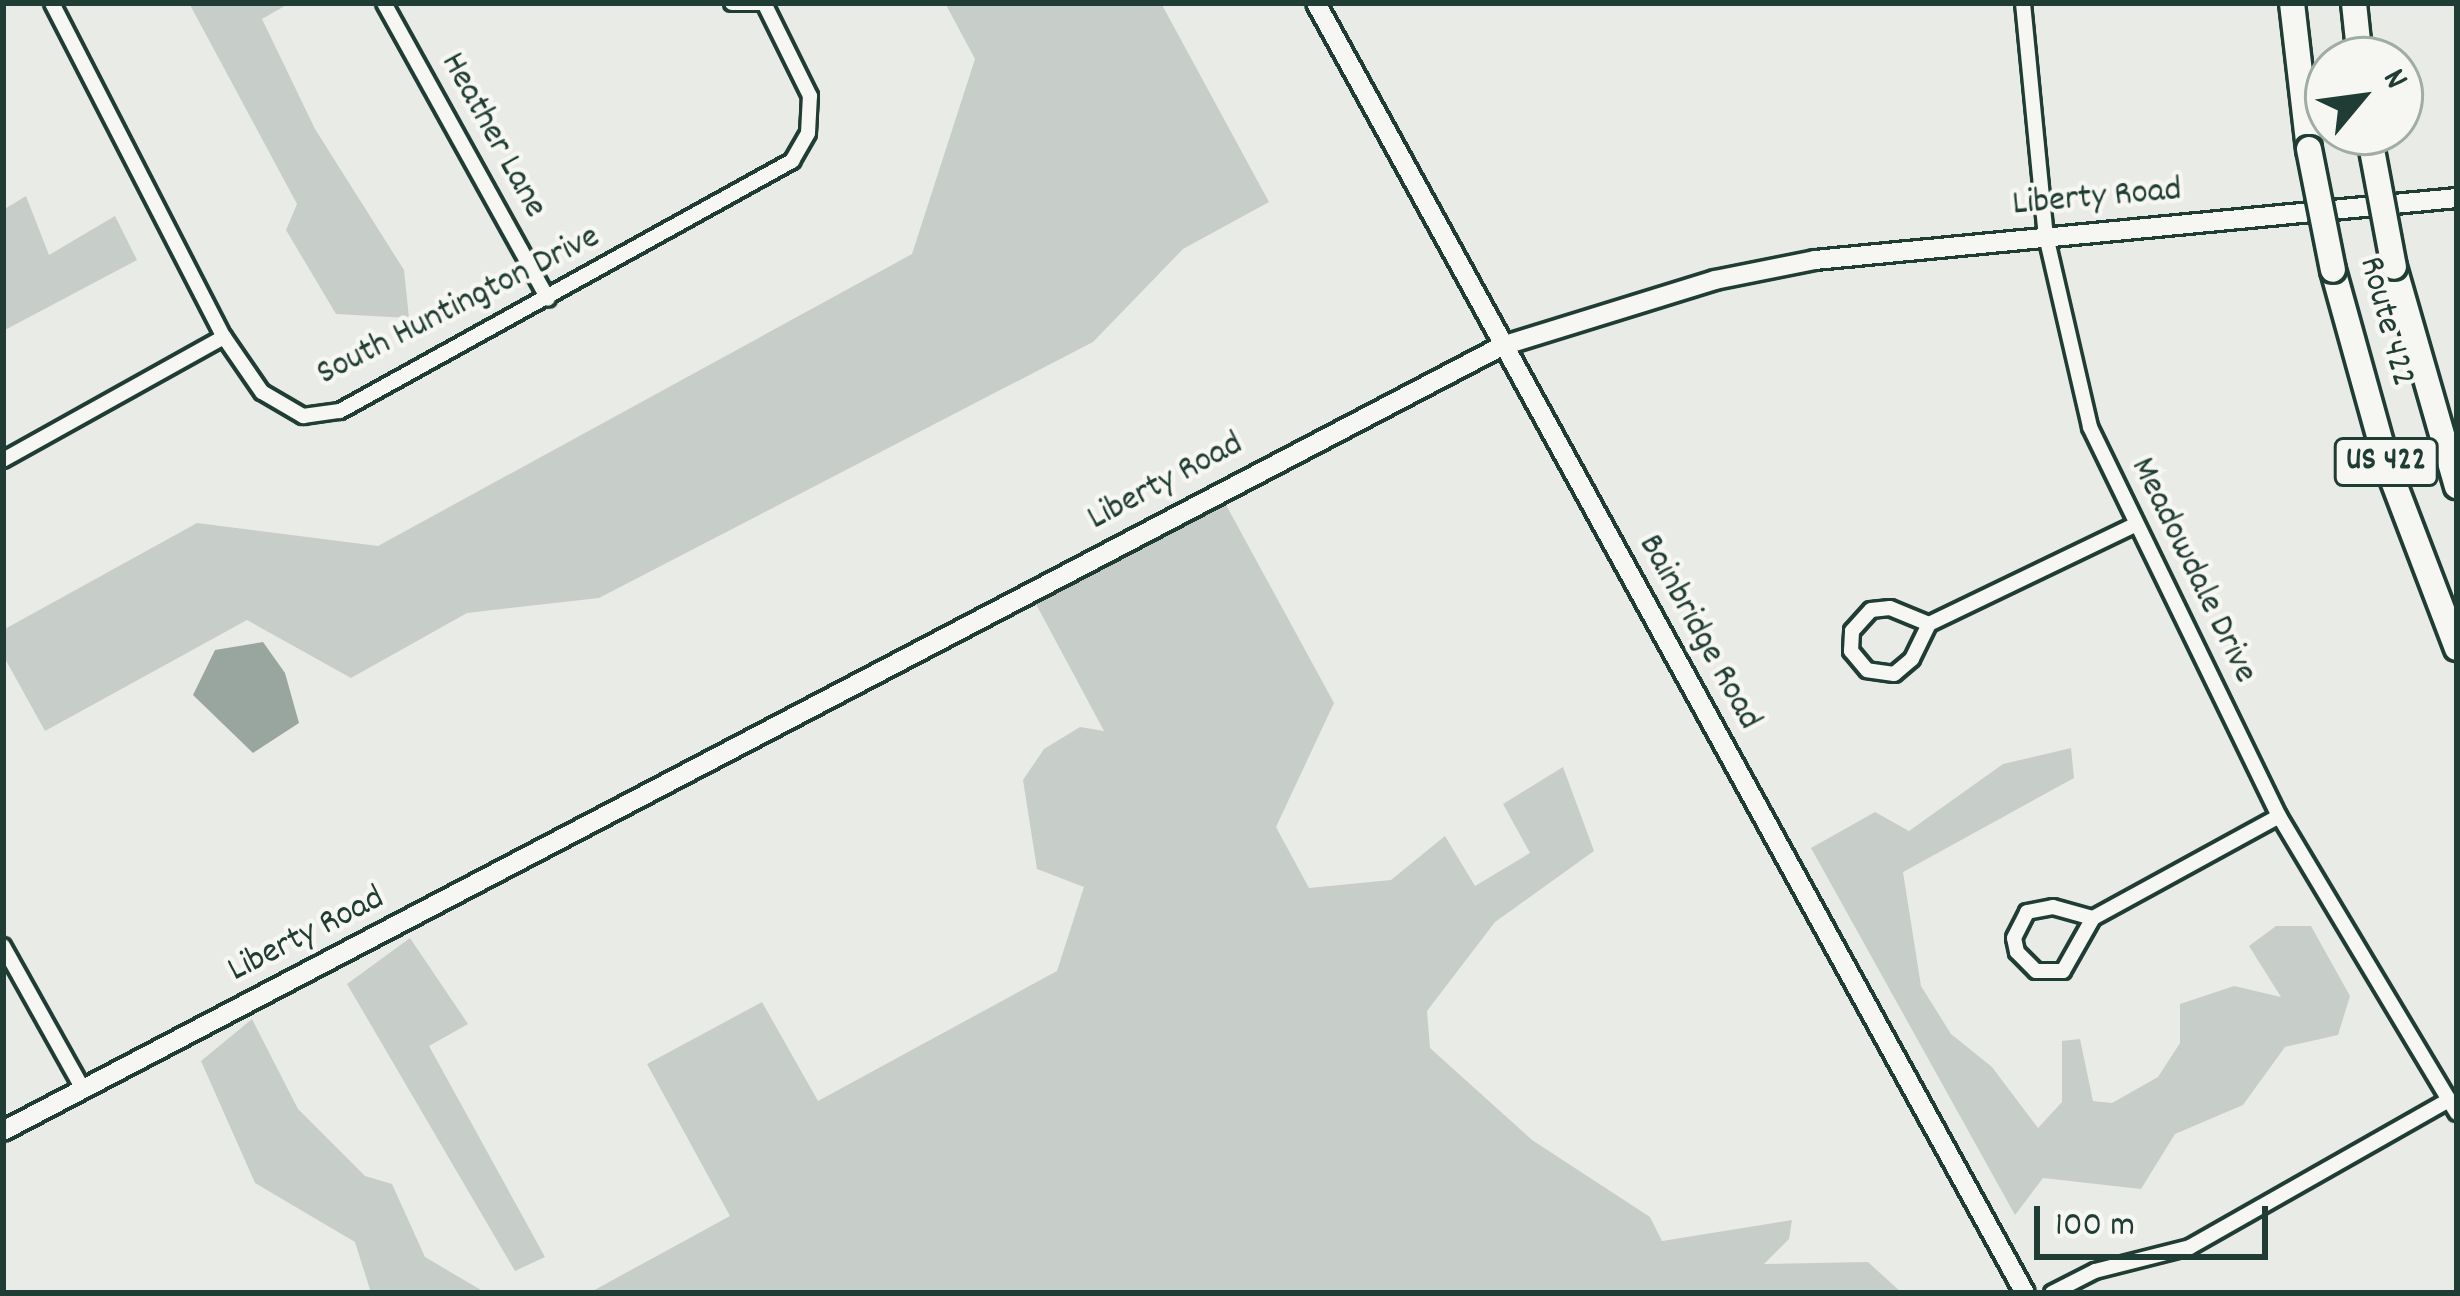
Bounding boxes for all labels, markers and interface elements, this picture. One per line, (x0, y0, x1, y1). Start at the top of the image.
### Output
north arrow (2304, 36, 2424, 156)
street label: Heather Lane (429, 46, 555, 226)
text: N (2369, 61, 2418, 98)
street label: Liberty Road (2011, 170, 2183, 228)
street label: South Huntington Drive (310, 217, 608, 397)
street label: Route 422 (2347, 252, 2423, 392)
street label: Liberty Road (1081, 424, 1251, 542)
road number: US 422 (2332, 435, 2440, 489)
street label: Meadowdale Drive (2119, 451, 2265, 691)
street label: Bainbridge Road (1627, 528, 1769, 738)
street label: Liberty Road (222, 878, 392, 994)
scale bar (2040, 1182, 2274, 1256)
text: 100 m (2055, 1201, 2135, 1253)

